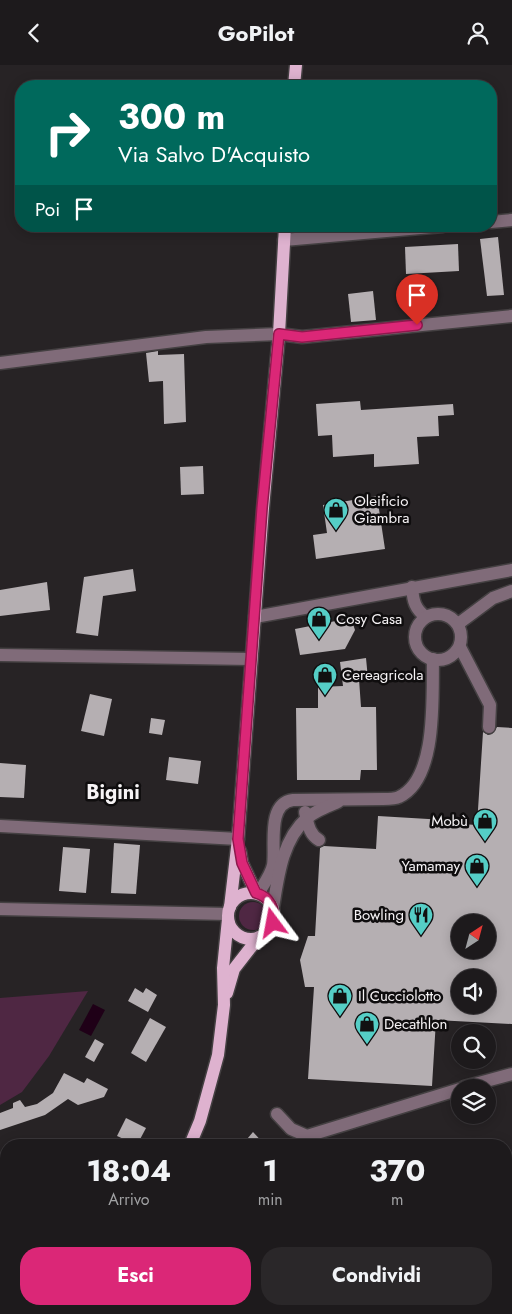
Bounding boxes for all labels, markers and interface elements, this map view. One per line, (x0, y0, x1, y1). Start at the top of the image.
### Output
text: GoPilot (218, 17, 294, 49)
icon: back (20, 19, 48, 47)
icon: person (464, 19, 492, 47)
text: 300 m (118, 92, 225, 142)
icon: right (35, 100, 100, 165)
text: Via Salvo D'Acquisto (118, 138, 310, 170)
icon: arrive (70, 195, 98, 223)
text: Poi (35, 196, 60, 223)
pin (396, 274, 438, 325)
icon: arrive (403, 281, 431, 309)
place label: Oleificio Giambra (354, 490, 409, 529)
shop icon: Oleificio Giambra (323, 497, 349, 531)
shop icon: Cosy Casa (306, 606, 332, 640)
place label: Cosy Casa (336, 608, 402, 630)
shop icon: Cereagricola (312, 662, 338, 696)
place label: Cereagricola (342, 664, 423, 686)
district label: Bigini (86, 778, 140, 807)
shop icon: Mobù (472, 808, 498, 842)
place label: Mobù (431, 810, 468, 832)
shop icon: Yamamay (464, 853, 490, 887)
place label: Yamamay (402, 855, 460, 877)
position arrow (246, 896, 298, 948)
restaurant icon: Bowling (408, 902, 434, 936)
place label: Bowling (354, 904, 404, 926)
north arrow (451, 914, 496, 959)
map controls (451, 914, 496, 1124)
button: sound (451, 969, 496, 1014)
shop icon: Il Cucciolotto (327, 983, 353, 1017)
place label: Il Cucciolotto (358, 985, 441, 1007)
shop icon: Decathlon (354, 1011, 380, 1045)
place label: Decathlon (384, 1013, 447, 1035)
button: search (451, 1024, 496, 1069)
button: layers (451, 1079, 496, 1124)
text: 18:04 (87, 1149, 171, 1192)
text: 1 (263, 1149, 278, 1192)
text: 370 (369, 1149, 425, 1192)
text: Arrivo (108, 1188, 149, 1211)
text: min (258, 1188, 283, 1211)
text: m (391, 1188, 404, 1211)
button: Esci (20, 1247, 251, 1305)
button: Condividi (261, 1247, 492, 1305)

